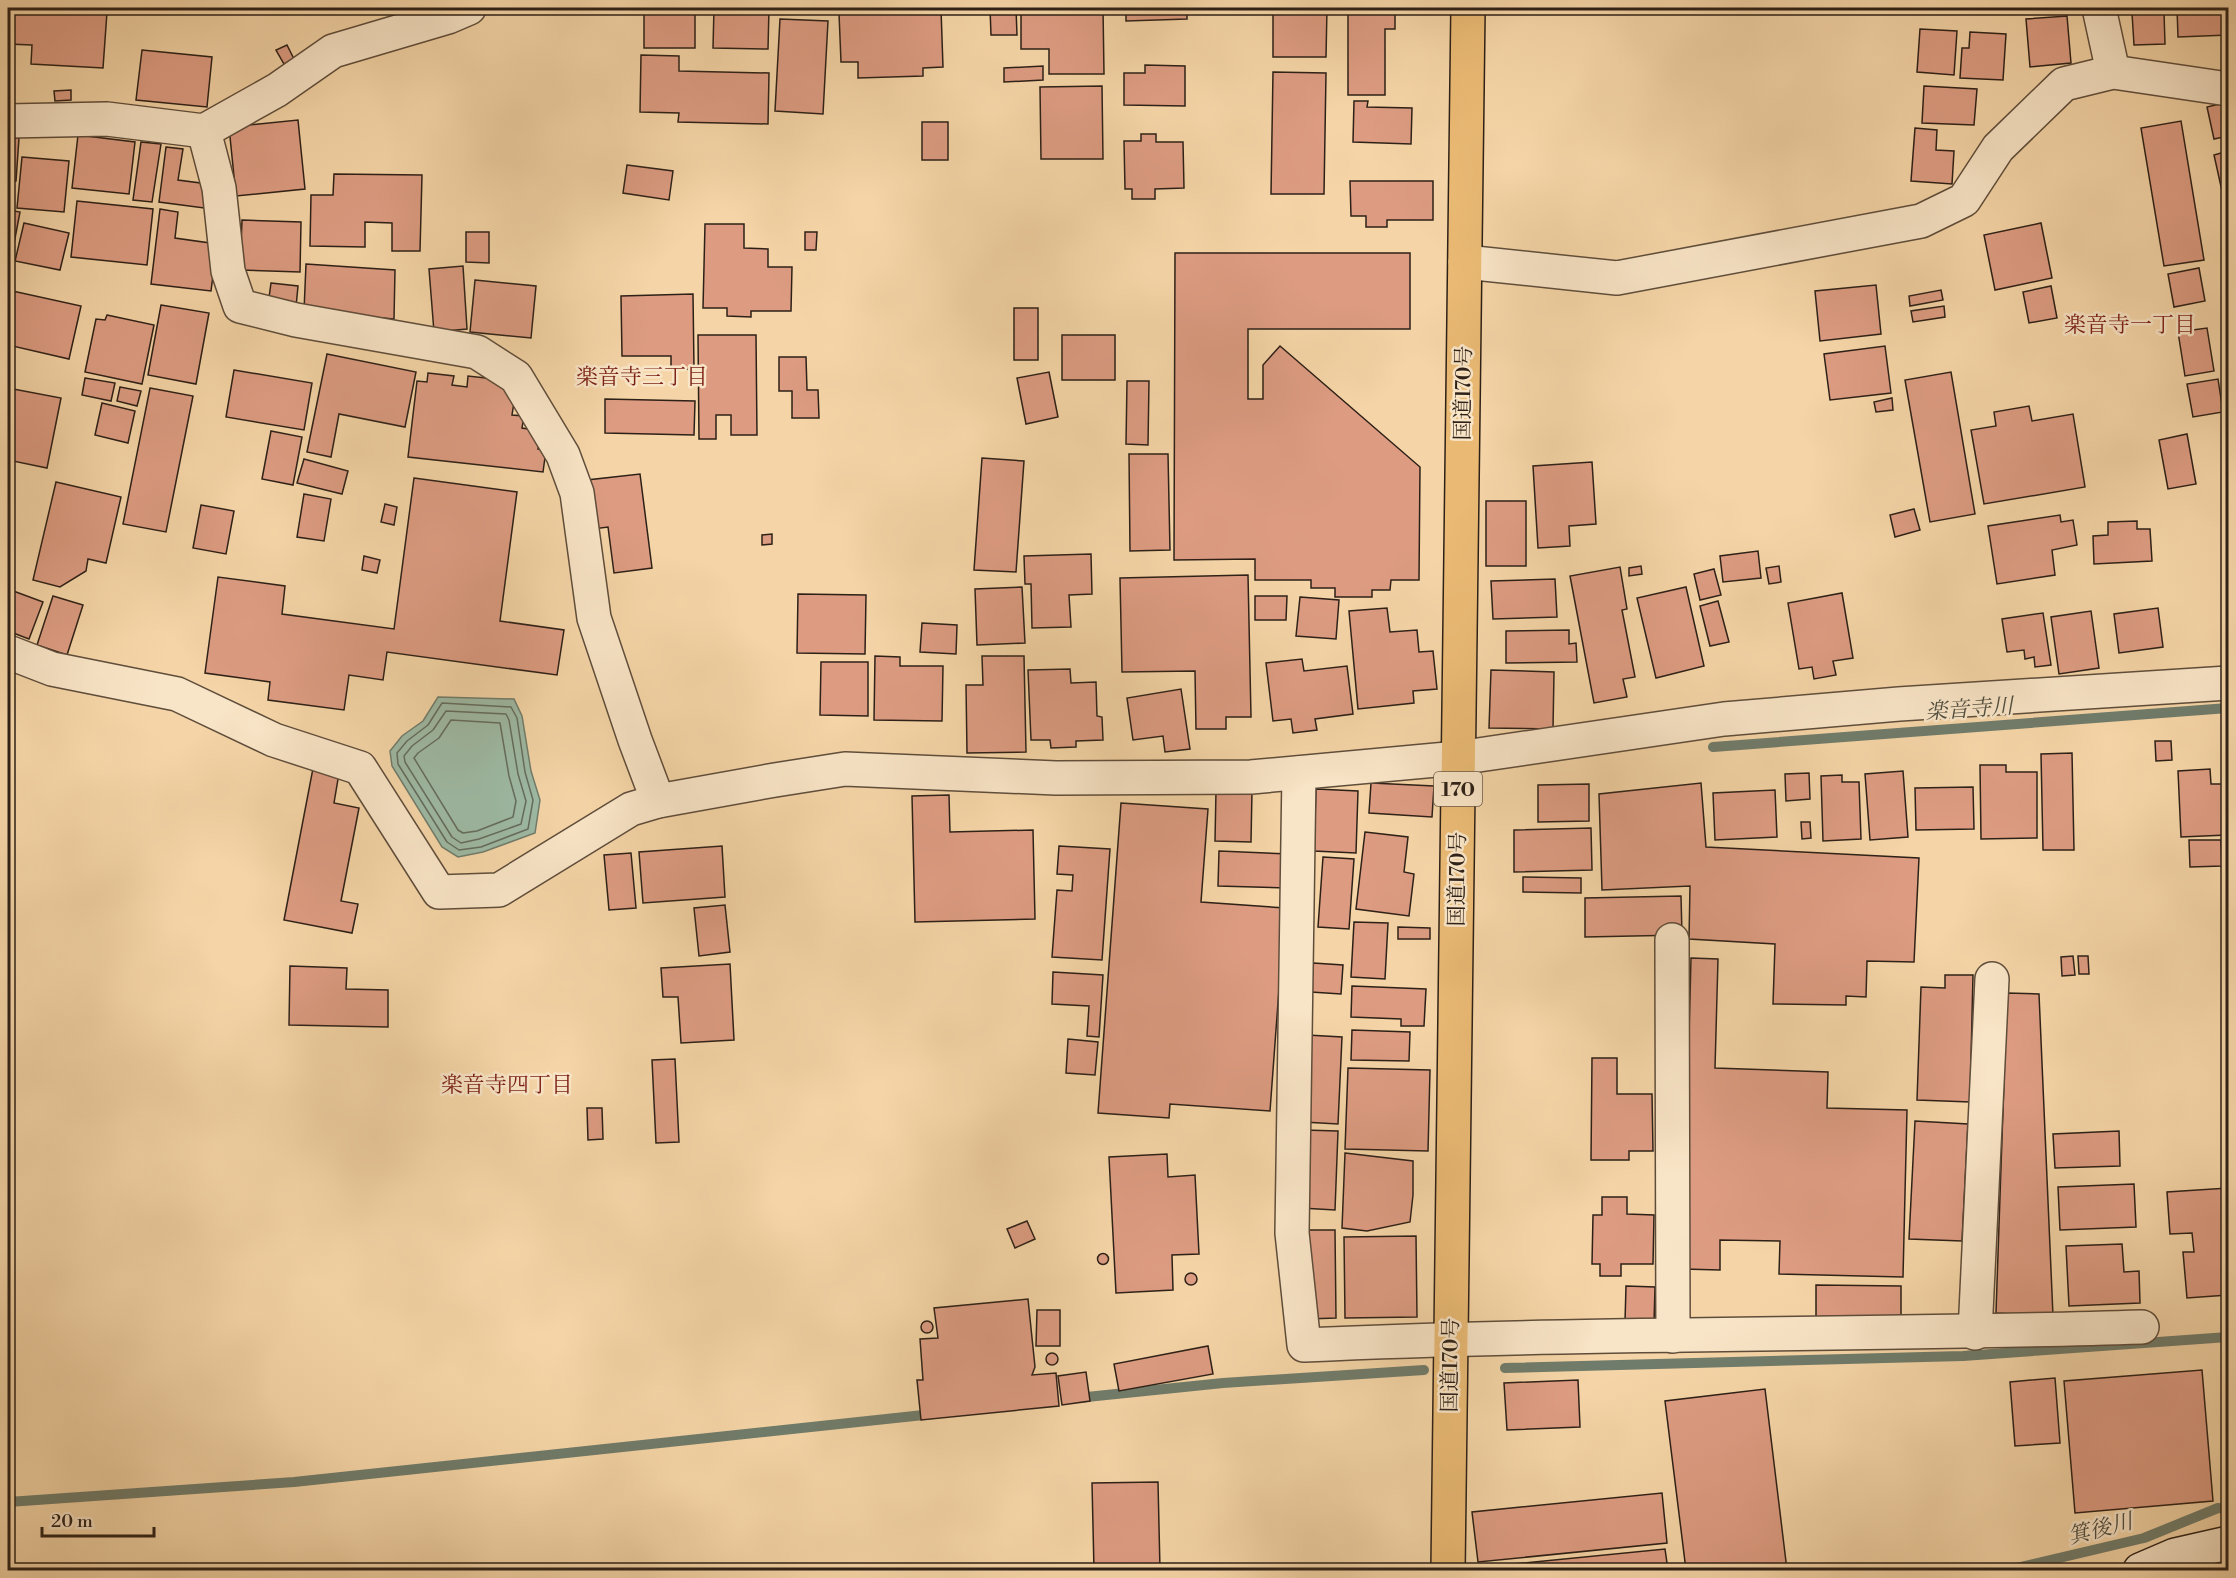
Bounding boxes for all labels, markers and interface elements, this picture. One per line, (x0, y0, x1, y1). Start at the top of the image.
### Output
district label: 楽音寺一丁目 (2064, 312, 2196, 339)
street label: 国道170号 (1450, 345, 1478, 441)
district label: 楽音寺三丁目 (576, 364, 708, 391)
water label: 楽音寺川 (1924, 693, 2016, 726)
road number: 170 (1434, 772, 1482, 806)
street label: 国道170号 (1444, 831, 1472, 927)
district label: 楽音寺四丁目 (441, 1072, 573, 1099)
street label: 国道170号 (1437, 1317, 1465, 1413)
scale bar (42, 1500, 154, 1538)
water label: 箕後川 (2065, 1508, 2138, 1551)
text: 20 m (51, 1510, 93, 1533)

